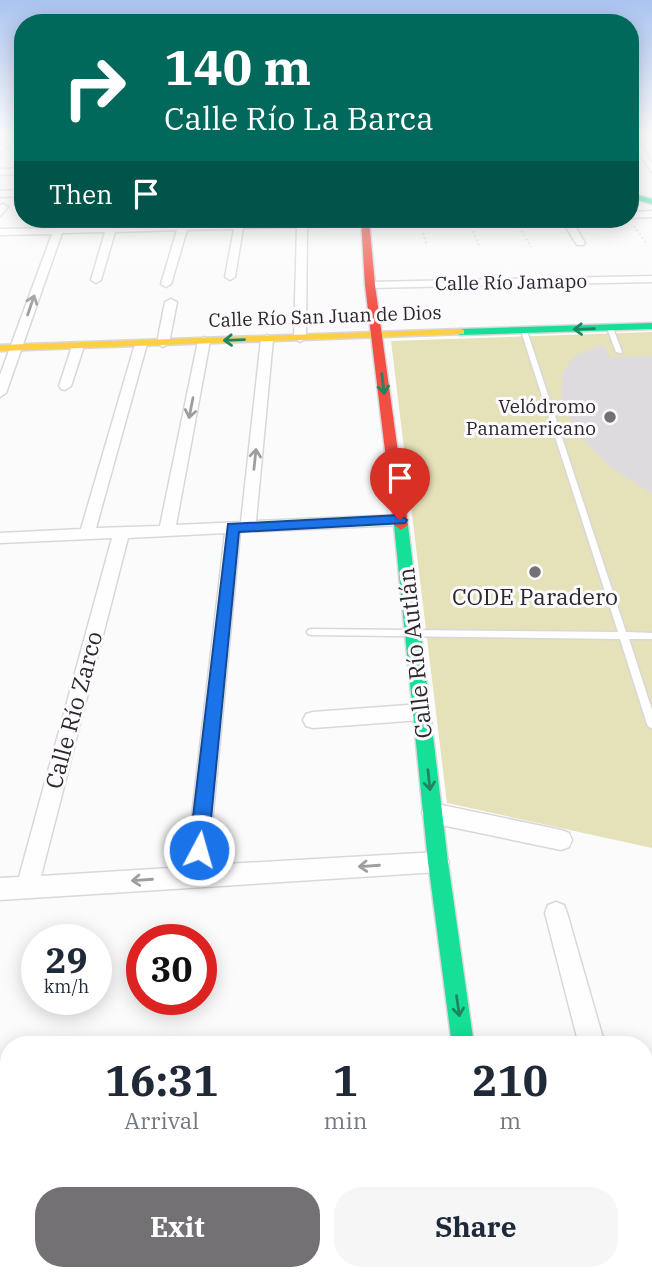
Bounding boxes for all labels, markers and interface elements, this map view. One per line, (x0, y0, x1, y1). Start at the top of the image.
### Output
text: 140 m (164, 35, 311, 98)
icon: right (49, 42, 140, 133)
text: Calle Río La Barca (164, 97, 434, 139)
icon: arrive (127, 175, 165, 213)
text: Then (49, 177, 113, 211)
street label: Calle Río Jamapo (435, 269, 587, 295)
one-way arrow (26, 295, 38, 317)
street label: Calle Río San Juan de Dios (208, 300, 442, 332)
one-way arrow (573, 322, 596, 335)
one-way arrow (223, 334, 246, 347)
one-way arrow (377, 372, 390, 395)
place label: Velódromo Panamericano (466, 394, 596, 440)
one-way arrow (184, 397, 197, 419)
marker: Velódromo Panamericano (602, 409, 618, 425)
one-way arrow (249, 448, 262, 471)
pin (370, 448, 430, 520)
icon: arrive (381, 459, 419, 497)
marker: CODE Paradero (527, 564, 543, 580)
street label: Calle Río Autlán (390, 566, 438, 740)
place label: CODE Paradero (452, 581, 618, 611)
street label: Calle Río Zarco (38, 628, 108, 792)
one-way arrow (423, 768, 436, 791)
position arrow (162, 813, 236, 887)
one-way arrow (359, 860, 381, 873)
one-way arrow (132, 874, 154, 887)
speed limit sign: 30 (126, 924, 217, 1015)
text: 29 (45, 937, 88, 983)
text: km/h (44, 975, 89, 998)
one-way arrow (452, 994, 465, 1017)
text: 16:31 (105, 1053, 219, 1108)
text: 1 (333, 1053, 358, 1108)
text: 210 (472, 1053, 548, 1108)
text: Arrival (124, 1105, 199, 1135)
text: min (324, 1105, 367, 1135)
text: m (499, 1105, 521, 1135)
button: Exit (35, 1187, 320, 1267)
button: Share (334, 1187, 618, 1267)

